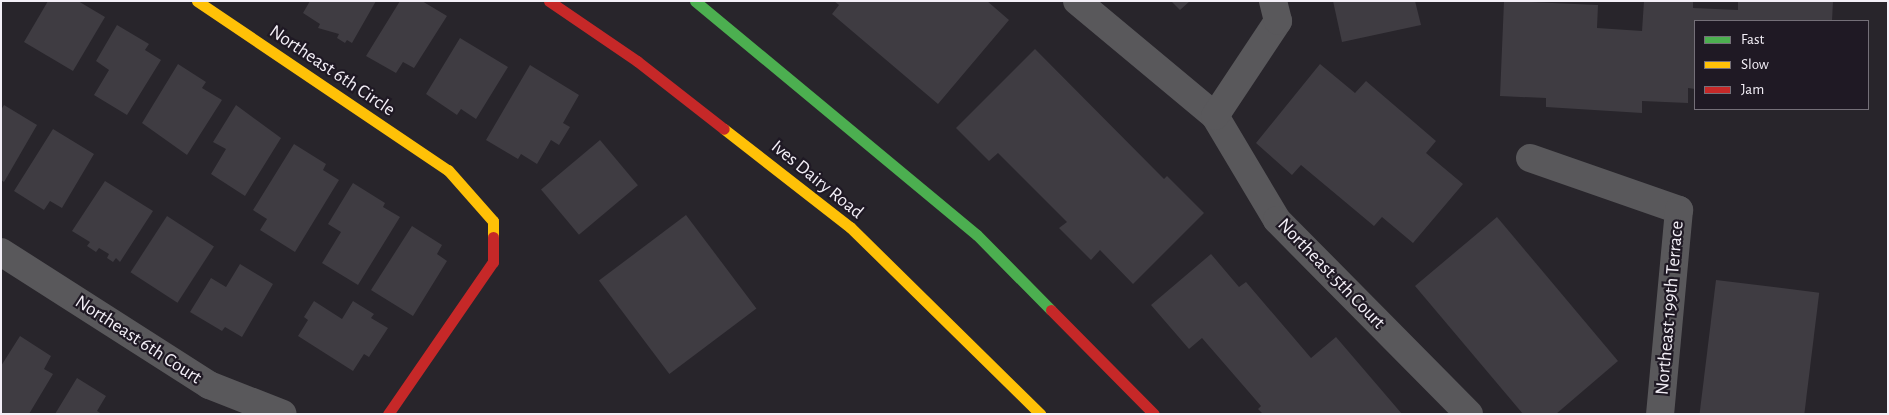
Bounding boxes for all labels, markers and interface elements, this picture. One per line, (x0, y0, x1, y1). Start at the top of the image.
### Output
street label: Northeast 6th Circle (265, 20, 399, 122)
legend (1694, 20, 1869, 110)
text: Fast (1741, 32, 1764, 47)
text: Slow (1741, 57, 1769, 72)
text: Jam (1741, 82, 1764, 97)
street label: Ives Dairy Road (766, 136, 868, 224)
street label: Northeast 5th Court (1272, 214, 1390, 334)
street label: Northeast 199th Terrace (1651, 220, 1689, 396)
street label: Northeast 6th Court (71, 291, 205, 389)

